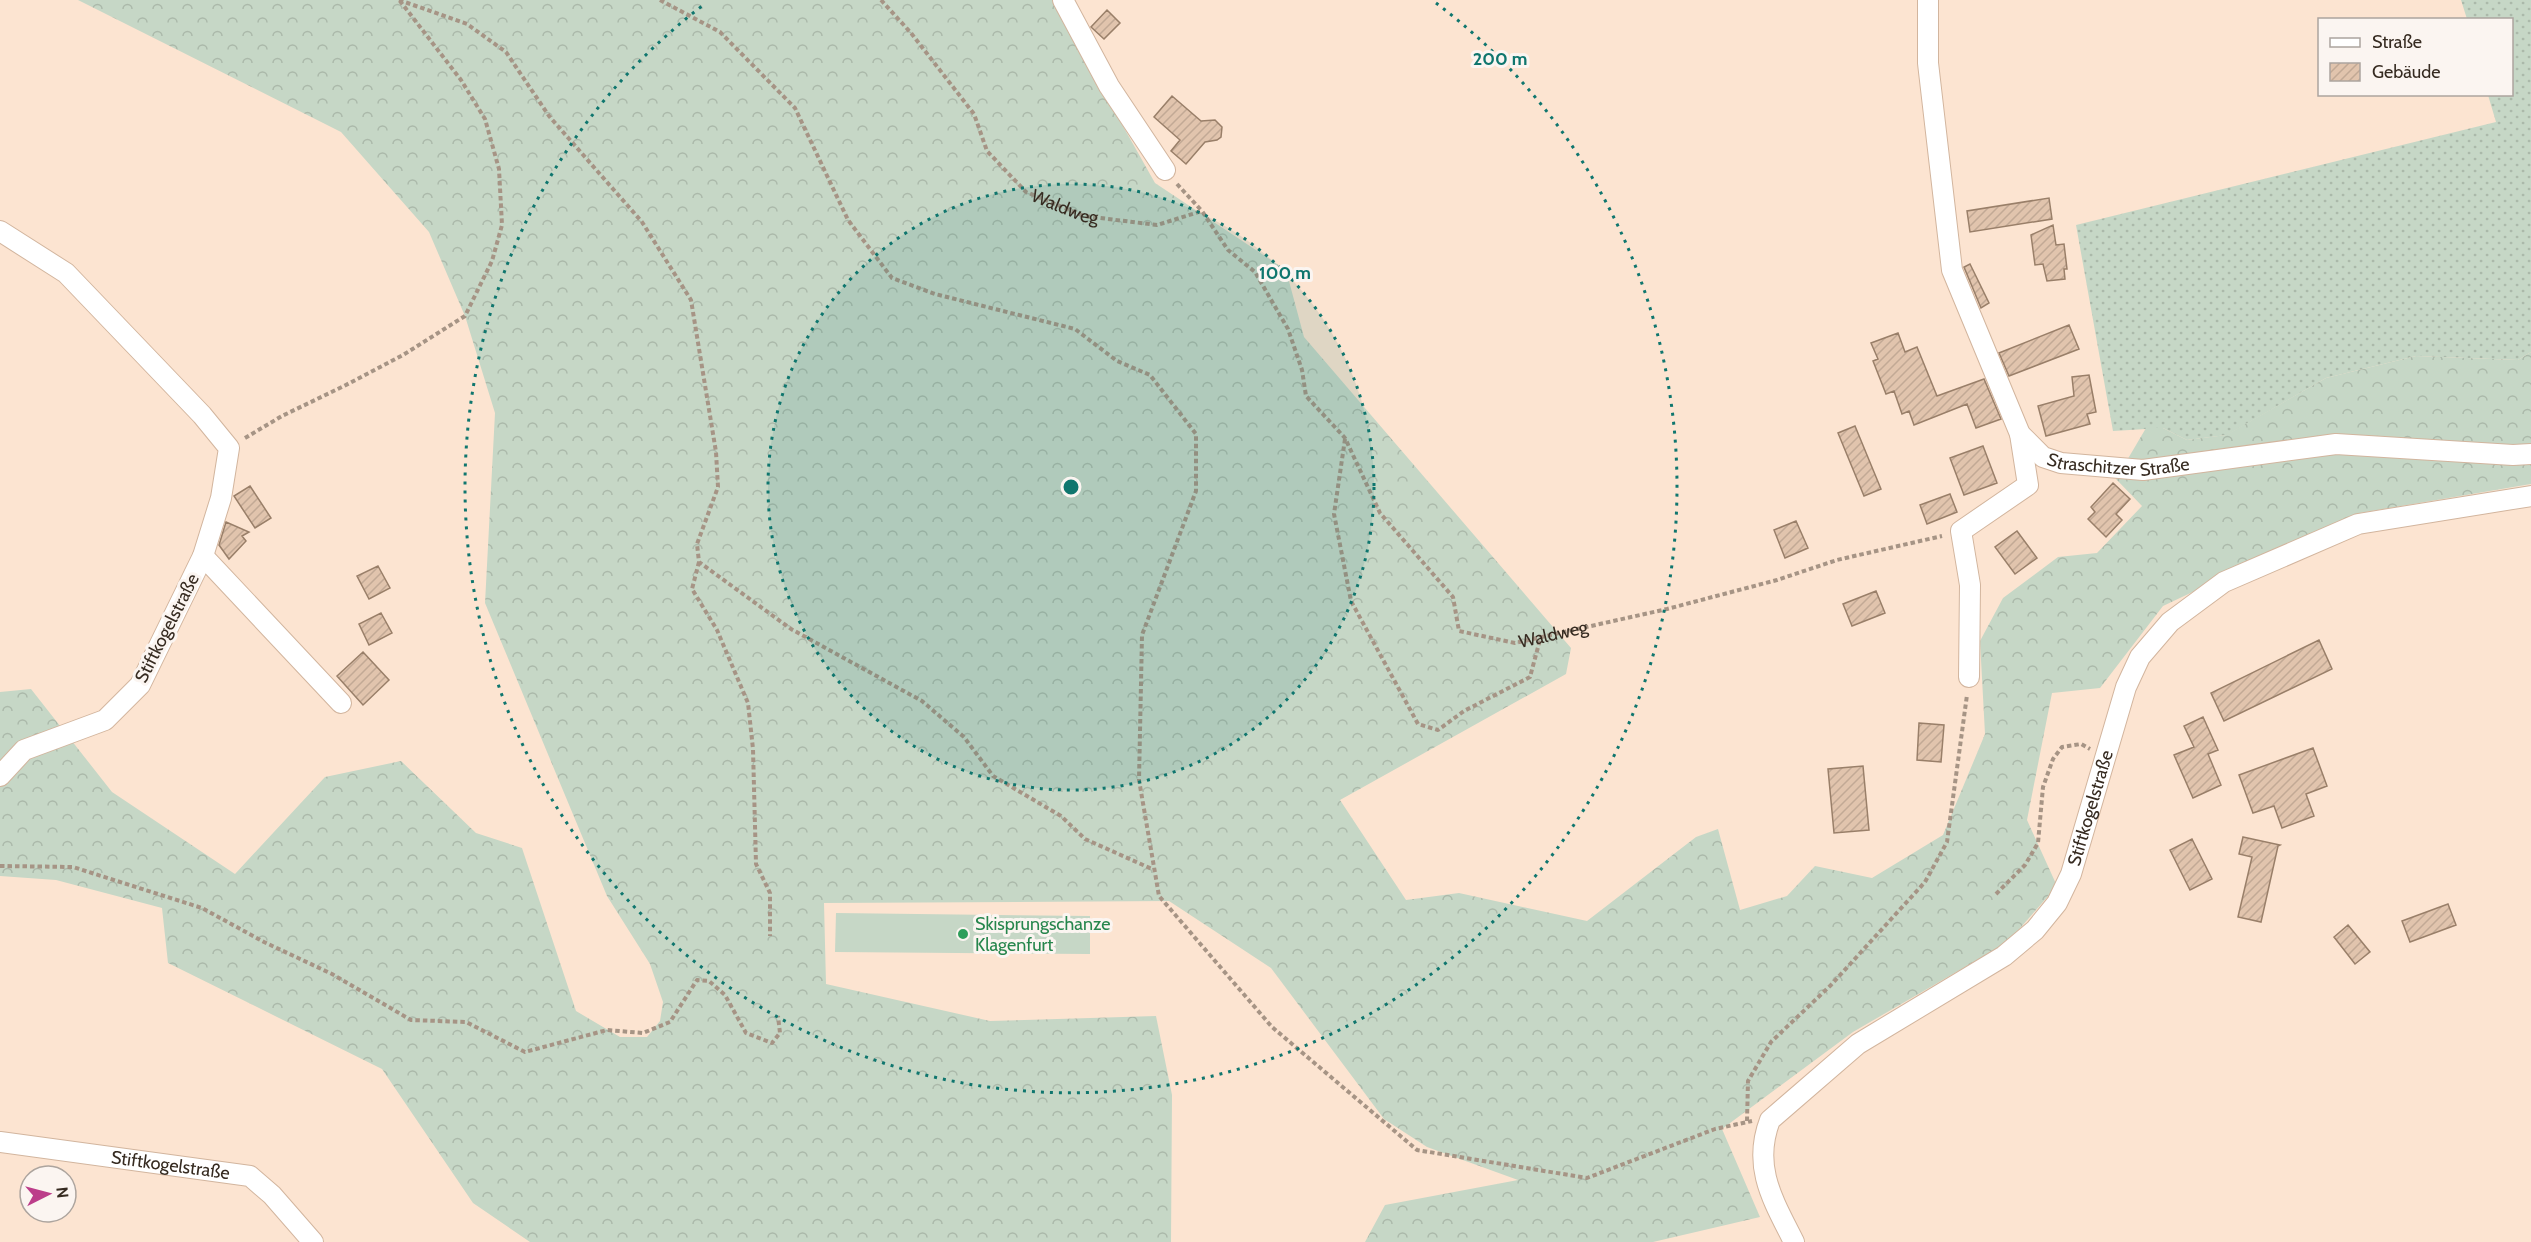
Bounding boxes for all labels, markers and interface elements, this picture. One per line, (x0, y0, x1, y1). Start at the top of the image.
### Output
legend (2318, 18, 2513, 96)
text: Straße (2372, 31, 2422, 53)
text: 200 m (1473, 48, 1527, 70)
text: Gebäude (2372, 61, 2441, 83)
street label: Waldweg (1028, 184, 1101, 229)
text: 100 m (1259, 262, 1311, 284)
street label: Straschitzer Straße (2044, 448, 2191, 481)
centre of rings (1061, 477, 1081, 497)
street label: Stiftkogelstraße (130, 570, 204, 686)
street label: Waldweg (1517, 616, 1591, 653)
street label: Stiftkogelstraße (2063, 748, 2118, 868)
place label: Skisprungschanze Klagenfurt (975, 913, 1111, 956)
marker: Skisprungschanze Klagenfurt (956, 927, 970, 941)
street label: Stiftkogelstraße (110, 1146, 231, 1184)
north arrow (18, 1164, 78, 1224)
text: N (52, 1186, 72, 1199)

